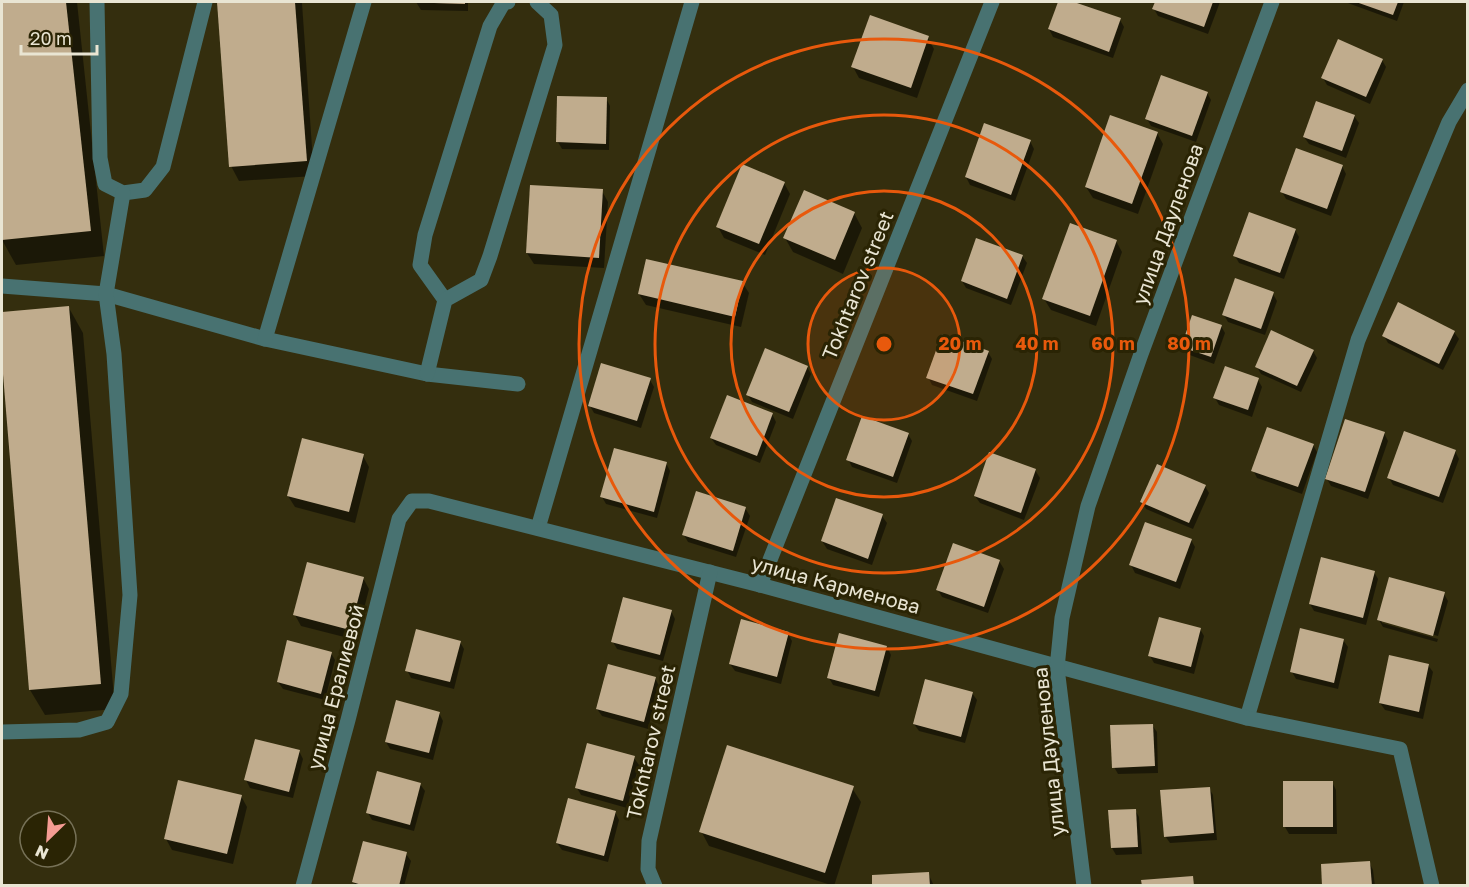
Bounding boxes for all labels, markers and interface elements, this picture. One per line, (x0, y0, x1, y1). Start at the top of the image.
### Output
scale bar (21, 18, 98, 56)
text: 20 m (30, 27, 72, 49)
street label: улица Дауленова (1127, 140, 1207, 308)
street label: Tokhtarov street (816, 207, 898, 363)
text: 20 m (939, 332, 981, 354)
text: 40 m (1015, 332, 1059, 354)
text: 60 m (1091, 332, 1135, 354)
text: 80 m (1167, 332, 1211, 354)
centre of rings (874, 334, 894, 354)
street label: улица Карменова (749, 550, 923, 618)
street label: улица Ералиевой (301, 602, 369, 772)
street label: Tokhtarov street (621, 662, 679, 822)
street label: улица Дауленова (1027, 666, 1069, 838)
north arrow (18, 809, 78, 869)
text: N (32, 841, 51, 864)

